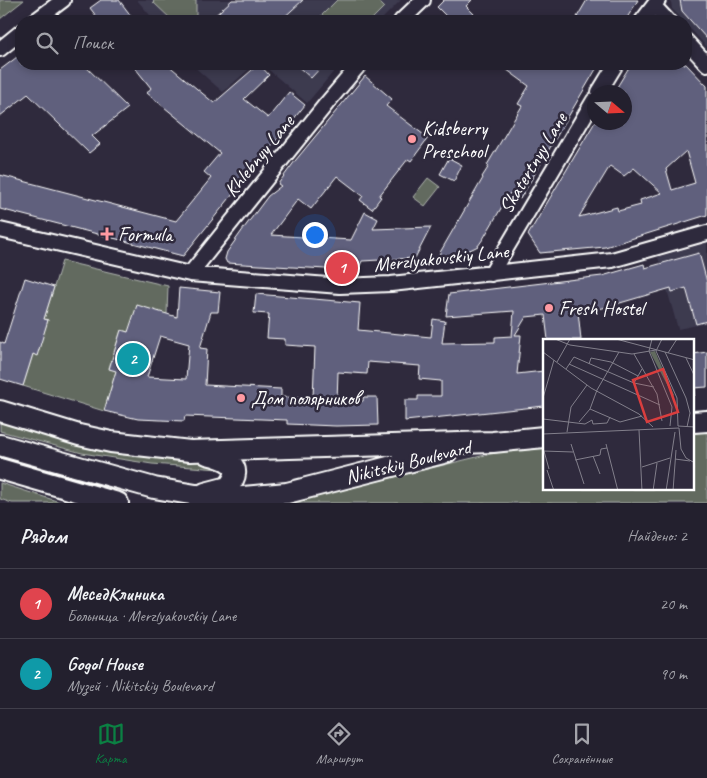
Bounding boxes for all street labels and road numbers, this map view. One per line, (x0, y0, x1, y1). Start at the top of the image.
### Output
street label: Skatertnyy Lane (493, 107, 574, 218)
street label: Khlebnyy Lane (218, 109, 301, 202)
street label: Merzlyakovskiy Lane (372, 238, 511, 277)
street label: Nikitskiy Boulevard (343, 434, 476, 490)

